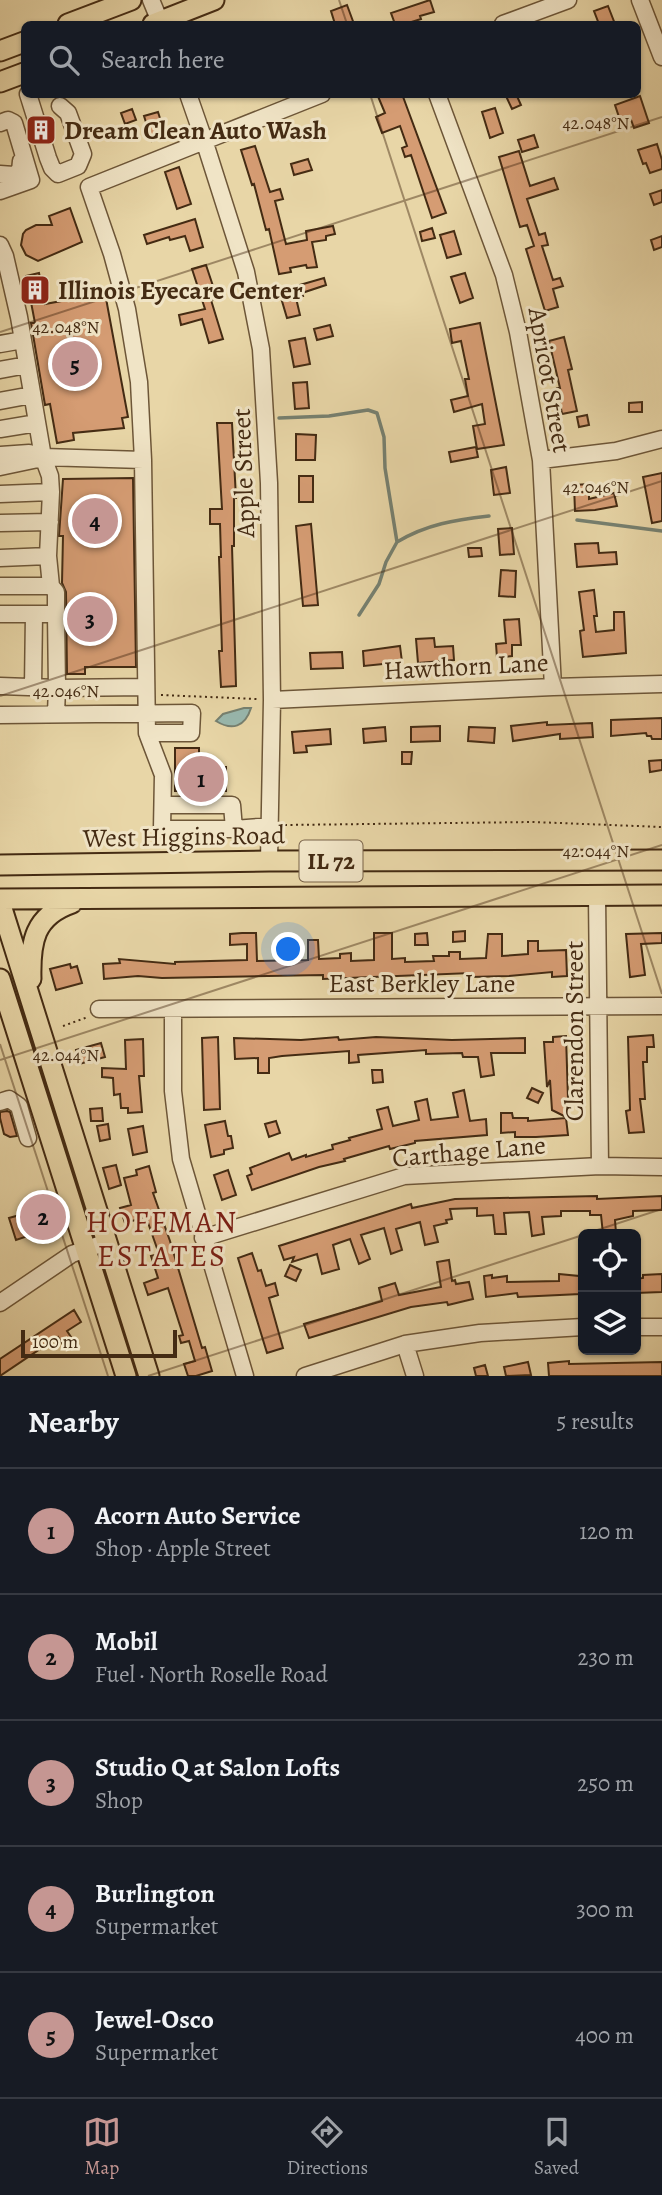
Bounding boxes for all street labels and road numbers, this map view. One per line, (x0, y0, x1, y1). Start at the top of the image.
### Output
street label: Apricot Street (519, 304, 580, 456)
street label: Apple Street (224, 407, 263, 539)
street label: Hawthorn Lane (383, 645, 549, 688)
street label: West Higgins Road (82, 817, 285, 856)
road number: IL 72 (300, 840, 362, 882)
street label: Clarendon Street (557, 940, 592, 1121)
street label: East Berkley Lane (329, 966, 515, 1001)
street label: Carthage Lane (391, 1127, 547, 1176)

